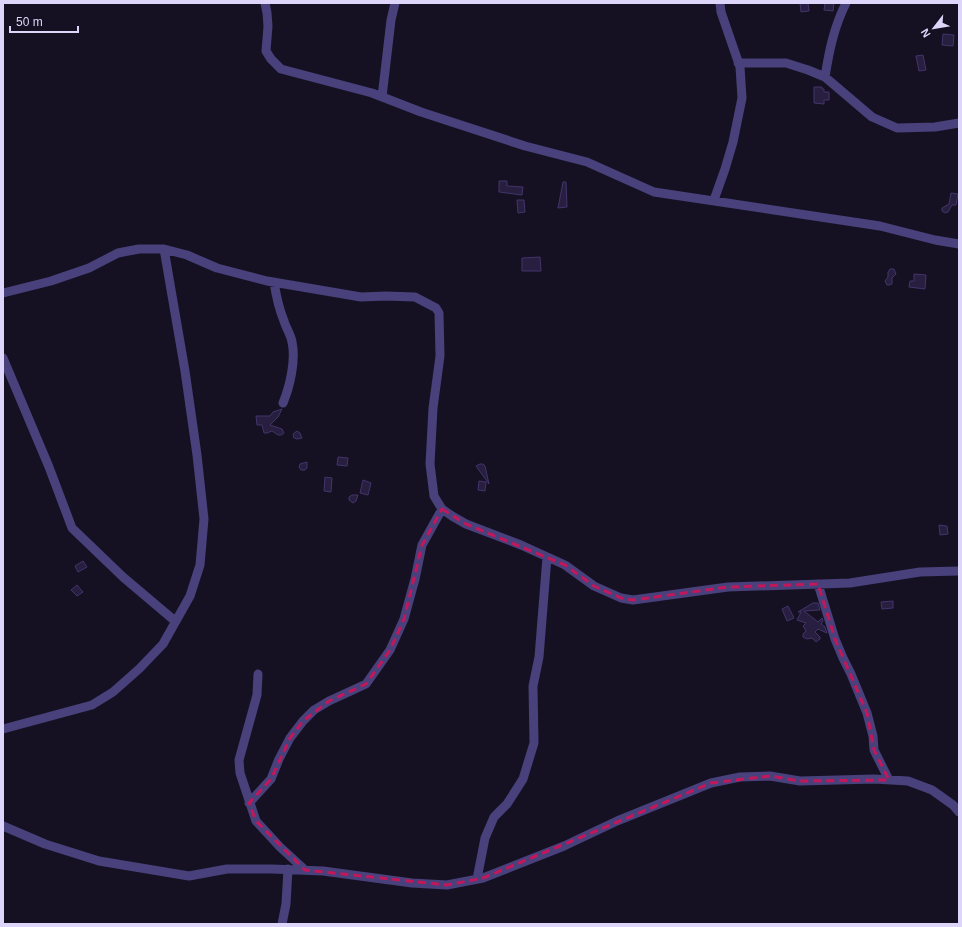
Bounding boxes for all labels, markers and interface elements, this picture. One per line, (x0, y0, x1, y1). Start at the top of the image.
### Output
scale bar (10, 8, 78, 34)
north arrow (914, 8, 954, 48)
text: 50 m (16, 15, 43, 29)
text: N (918, 27, 933, 40)

